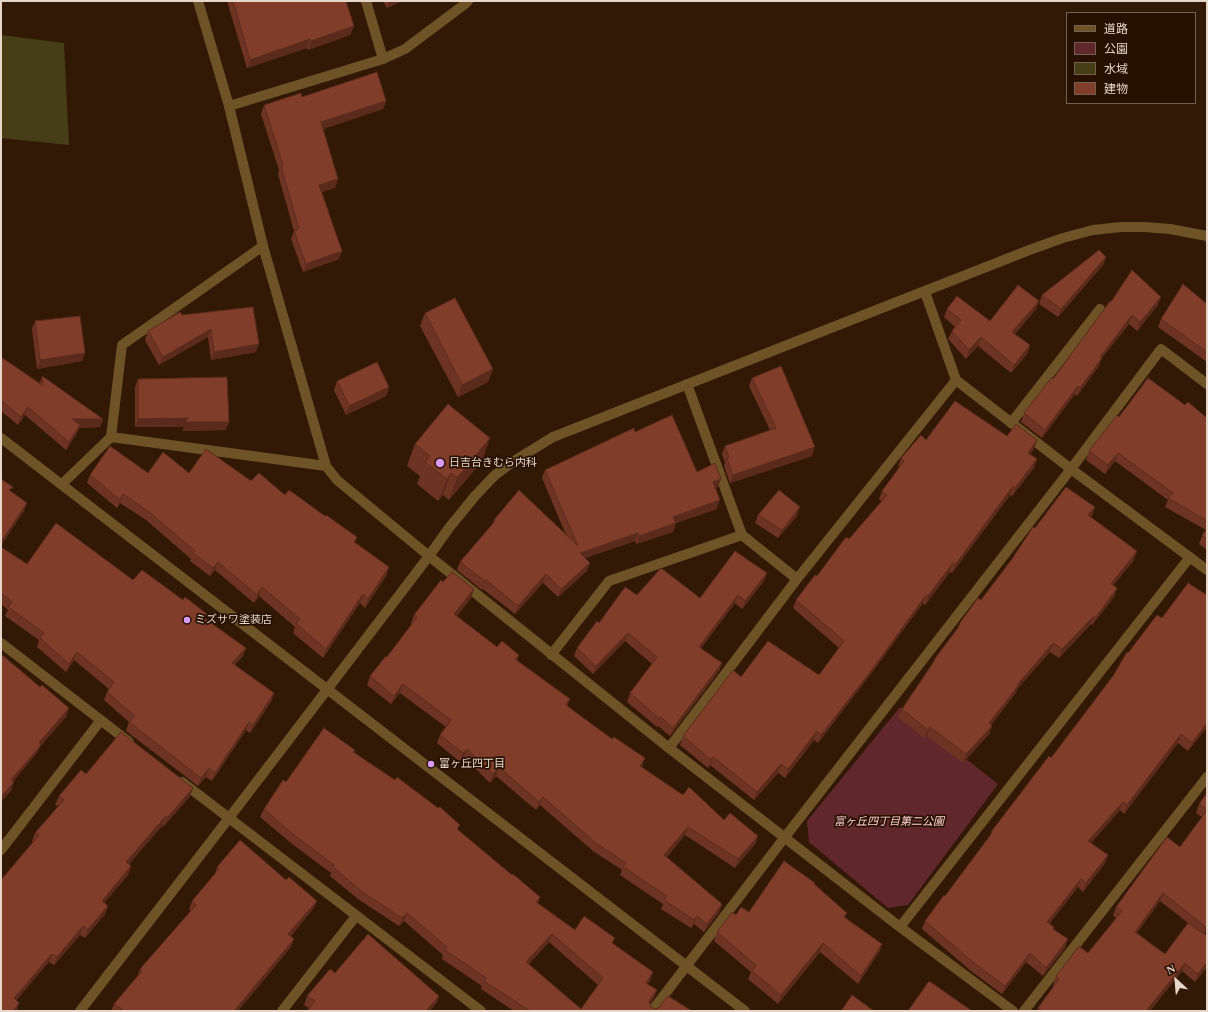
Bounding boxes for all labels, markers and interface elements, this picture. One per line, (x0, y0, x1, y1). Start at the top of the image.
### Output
legend (1066, 12, 1196, 104)
text: 道路 (1104, 22, 1128, 36)
text: 公園 (1104, 42, 1128, 56)
text: 水域 (1104, 62, 1128, 76)
text: 建物 (1104, 82, 1128, 96)
place label: 日吉台きむら内科 (449, 456, 537, 470)
marker: 日吉台きむら内科 (434, 457, 446, 469)
place label: ミズサワ塗装店 (195, 613, 272, 627)
marker: ミズサワ塗装店 (182, 615, 192, 625)
place label: 富ヶ丘四丁目 (439, 757, 505, 771)
marker: 富ヶ丘四丁目 (426, 759, 436, 769)
park label: 富ヶ丘四丁目第二公園 (834, 815, 944, 829)
north arrow (1156, 960, 1196, 1000)
text: N (1165, 962, 1177, 976)

